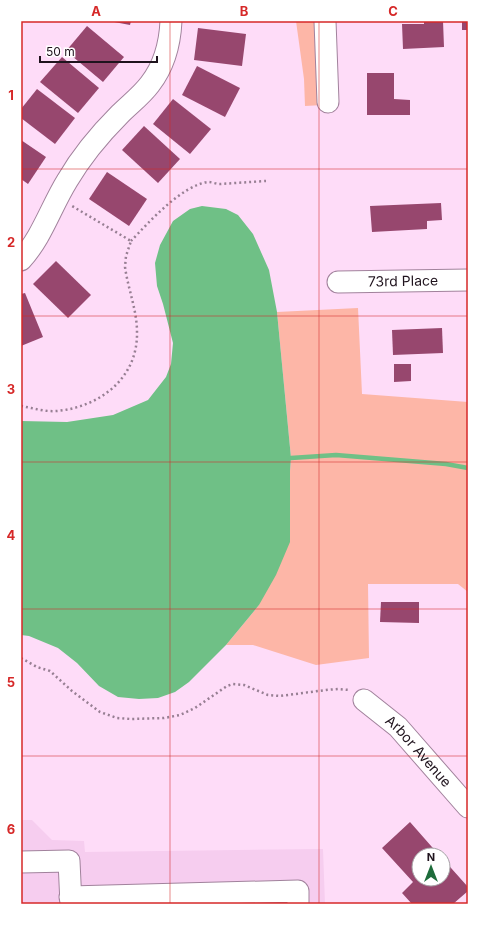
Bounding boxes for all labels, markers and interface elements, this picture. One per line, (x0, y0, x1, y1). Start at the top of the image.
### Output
text: A (91, 3, 101, 19)
text: B (240, 3, 249, 19)
text: C (388, 3, 398, 19)
scale bar (40, 38, 157, 64)
text: 50 m (46, 44, 75, 59)
text: 1 (8, 87, 14, 103)
text: 2 (7, 234, 15, 250)
street label: 73rd Place (368, 271, 438, 290)
text: 3 (7, 381, 15, 397)
text: 4 (7, 527, 16, 543)
text: 5 (7, 674, 15, 690)
street label: Arbor Avenue (382, 711, 455, 790)
text: 6 (7, 821, 15, 837)
north arrow (411, 847, 451, 887)
text: N (427, 850, 435, 864)

